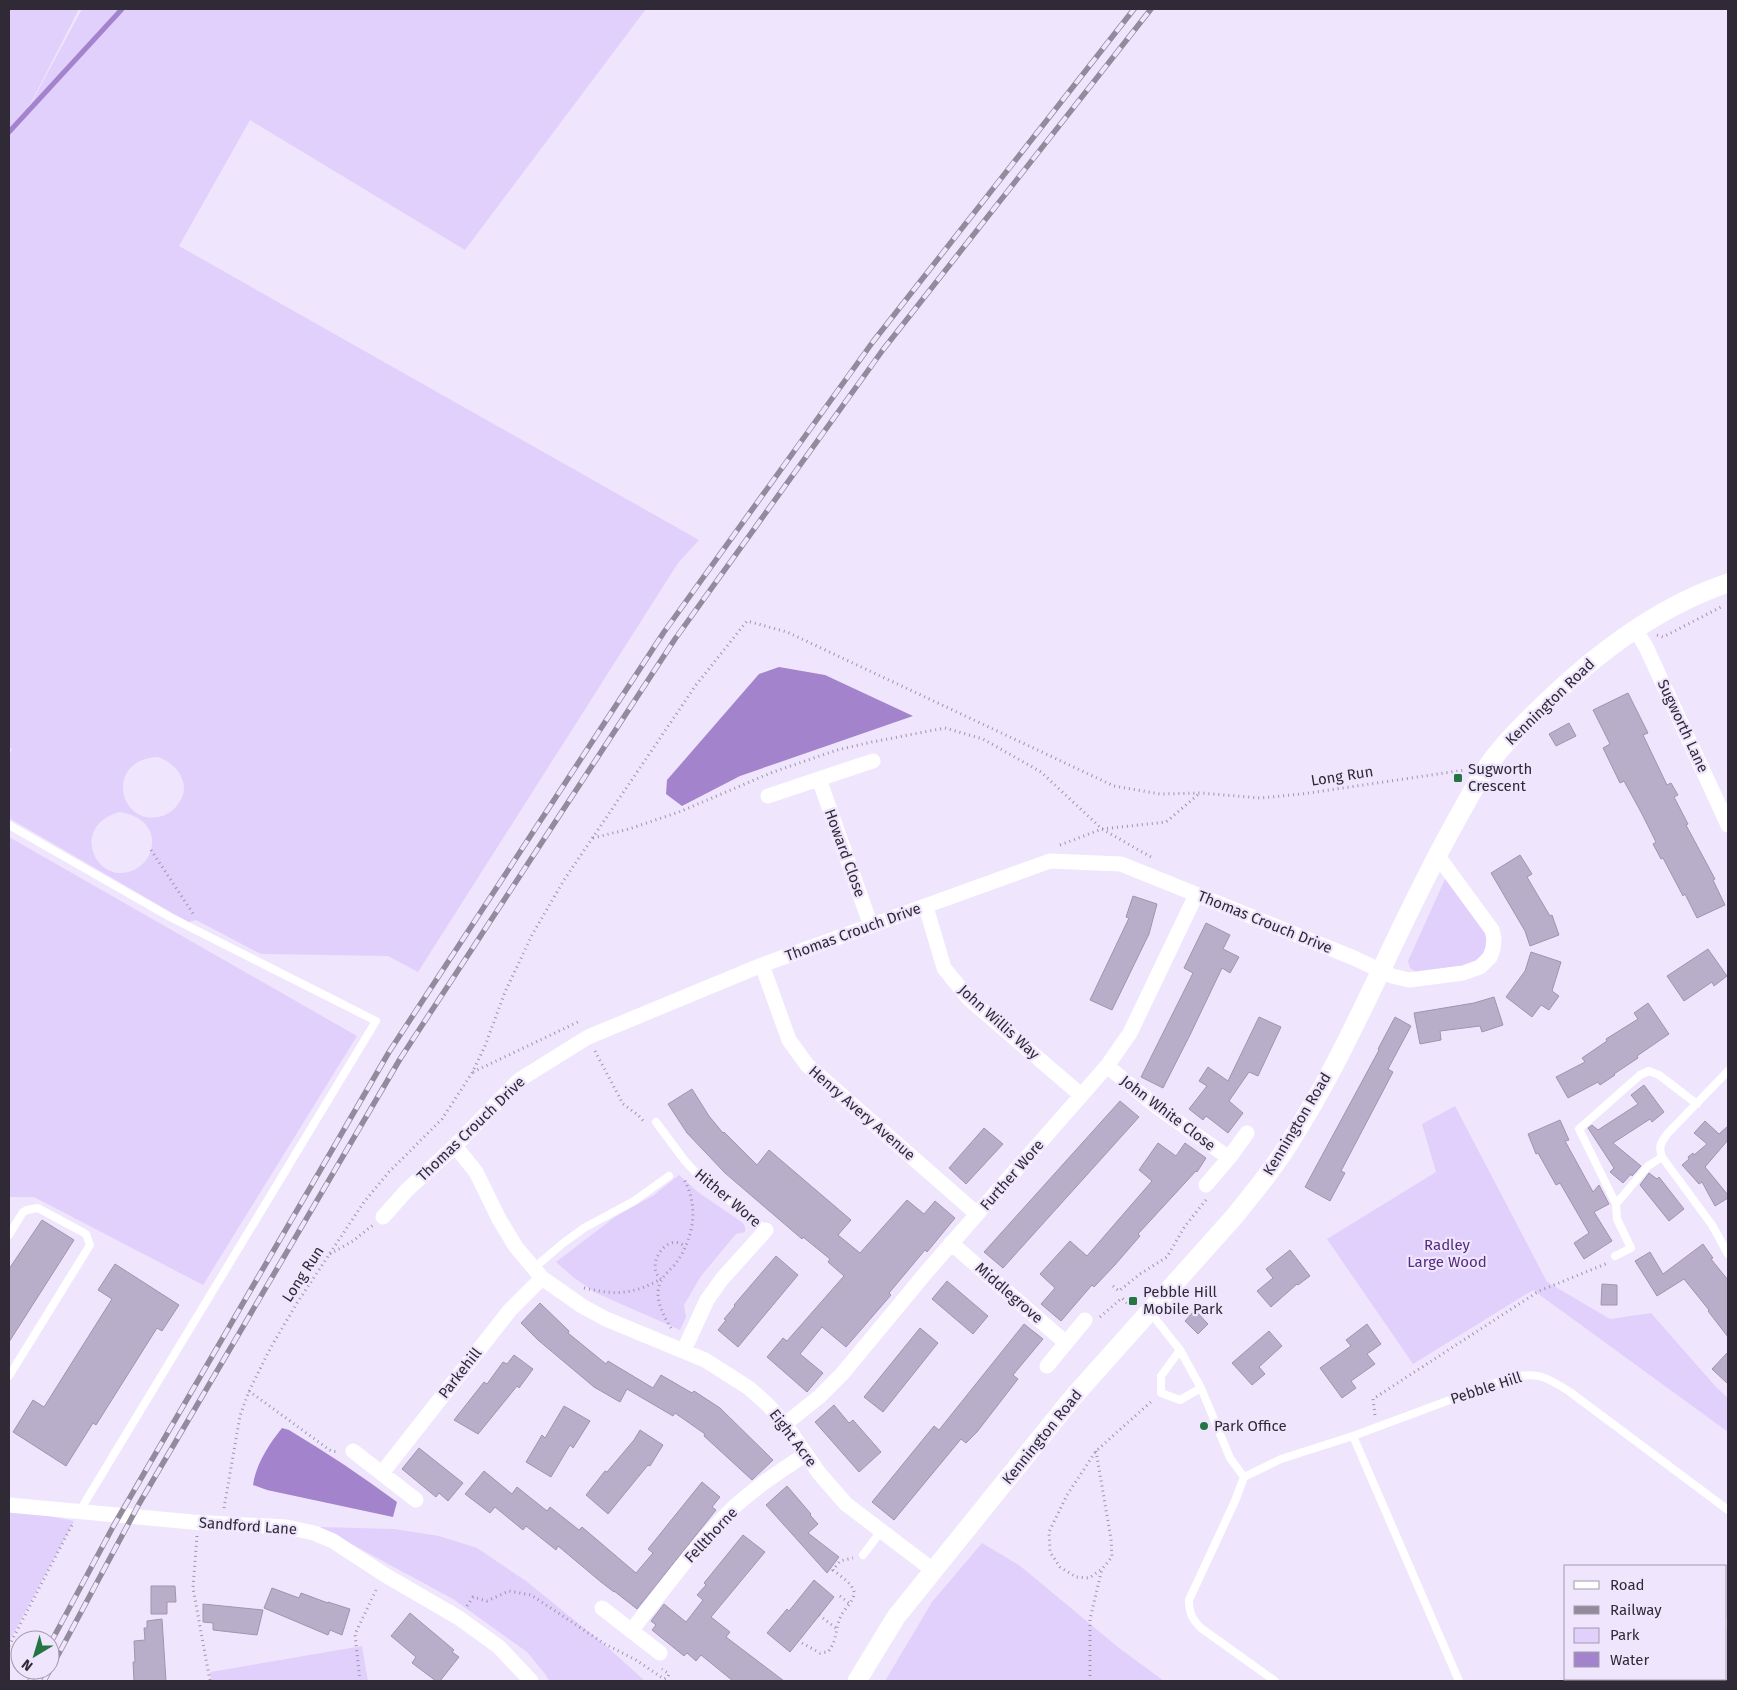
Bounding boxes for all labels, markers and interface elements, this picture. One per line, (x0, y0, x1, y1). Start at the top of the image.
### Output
street label: Kennington Road (1502, 655, 1598, 749)
street label: Sugworth Lane (1654, 677, 1712, 775)
place label: Sugworth Crescent (1468, 760, 1532, 795)
street label: Long Run (1309, 762, 1375, 790)
marker: Sugworth Crescent (1452, 772, 1464, 784)
street label: Howard Close (821, 806, 869, 900)
street label: Thomas Crouch Drive (1195, 887, 1335, 957)
street label: Thomas Crouch Drive (783, 899, 923, 965)
street label: John Willis Way (955, 981, 1044, 1063)
street label: Henry Avery Avenue (805, 1062, 919, 1164)
street label: Kennington Road (1259, 1069, 1335, 1179)
street label: John White Close (1117, 1071, 1219, 1155)
street label: Thomas Crouch Drive (413, 1073, 529, 1185)
street label: Further Wore (976, 1136, 1048, 1214)
street label: Hither Wore (691, 1165, 765, 1231)
park label: Radley Large Wood (1407, 1236, 1487, 1271)
street label: Long Run (278, 1243, 328, 1305)
street label: Middlegrove (972, 1259, 1046, 1327)
place label: Pebble Hill Mobile Park (1143, 1283, 1223, 1318)
marker: Pebble Hill Mobile Park (1127, 1295, 1139, 1307)
street label: Parkehill (435, 1344, 486, 1402)
street label: Pebble Hill (1448, 1368, 1525, 1408)
street label: Kennington Road (998, 1386, 1086, 1488)
street label: Eight Acre (765, 1406, 821, 1470)
place label: Park Office (1214, 1417, 1287, 1435)
marker: Park Office (1198, 1420, 1210, 1432)
street label: Fellthorne (681, 1503, 741, 1567)
street label: Sandford Lane (198, 1514, 298, 1538)
legend (1564, 1565, 1727, 1680)
text: Road (1610, 1576, 1645, 1594)
text: Railway (1610, 1601, 1662, 1619)
text: Park (1610, 1626, 1640, 1644)
north arrow (10, 1630, 60, 1680)
text: Water (1610, 1651, 1649, 1669)
text: N (18, 1655, 36, 1674)

